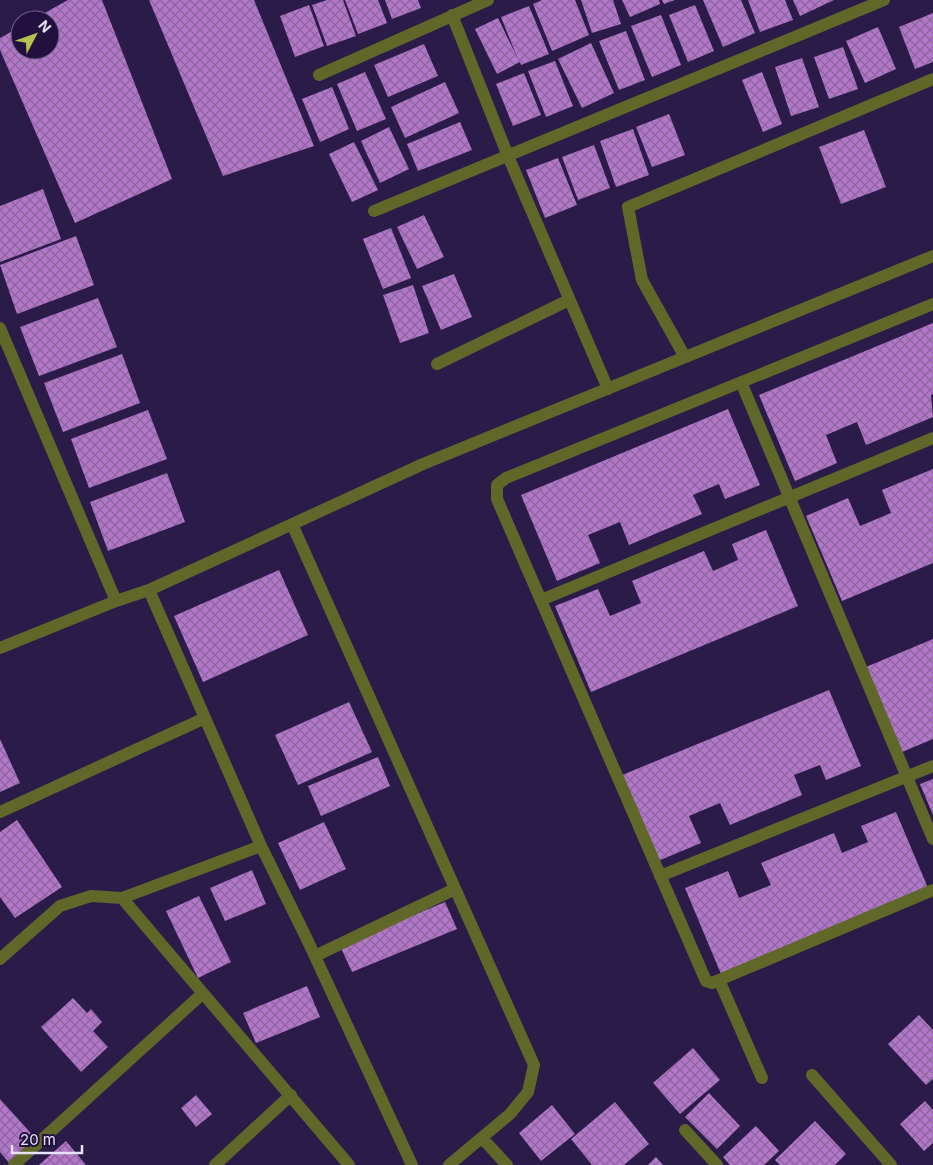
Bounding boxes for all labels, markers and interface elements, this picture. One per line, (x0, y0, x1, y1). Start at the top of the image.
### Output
north arrow (10, 10, 60, 60)
text: N (35, 17, 55, 36)
scale bar (12, 1122, 82, 1154)
text: 20 m (20, 1130, 56, 1149)

